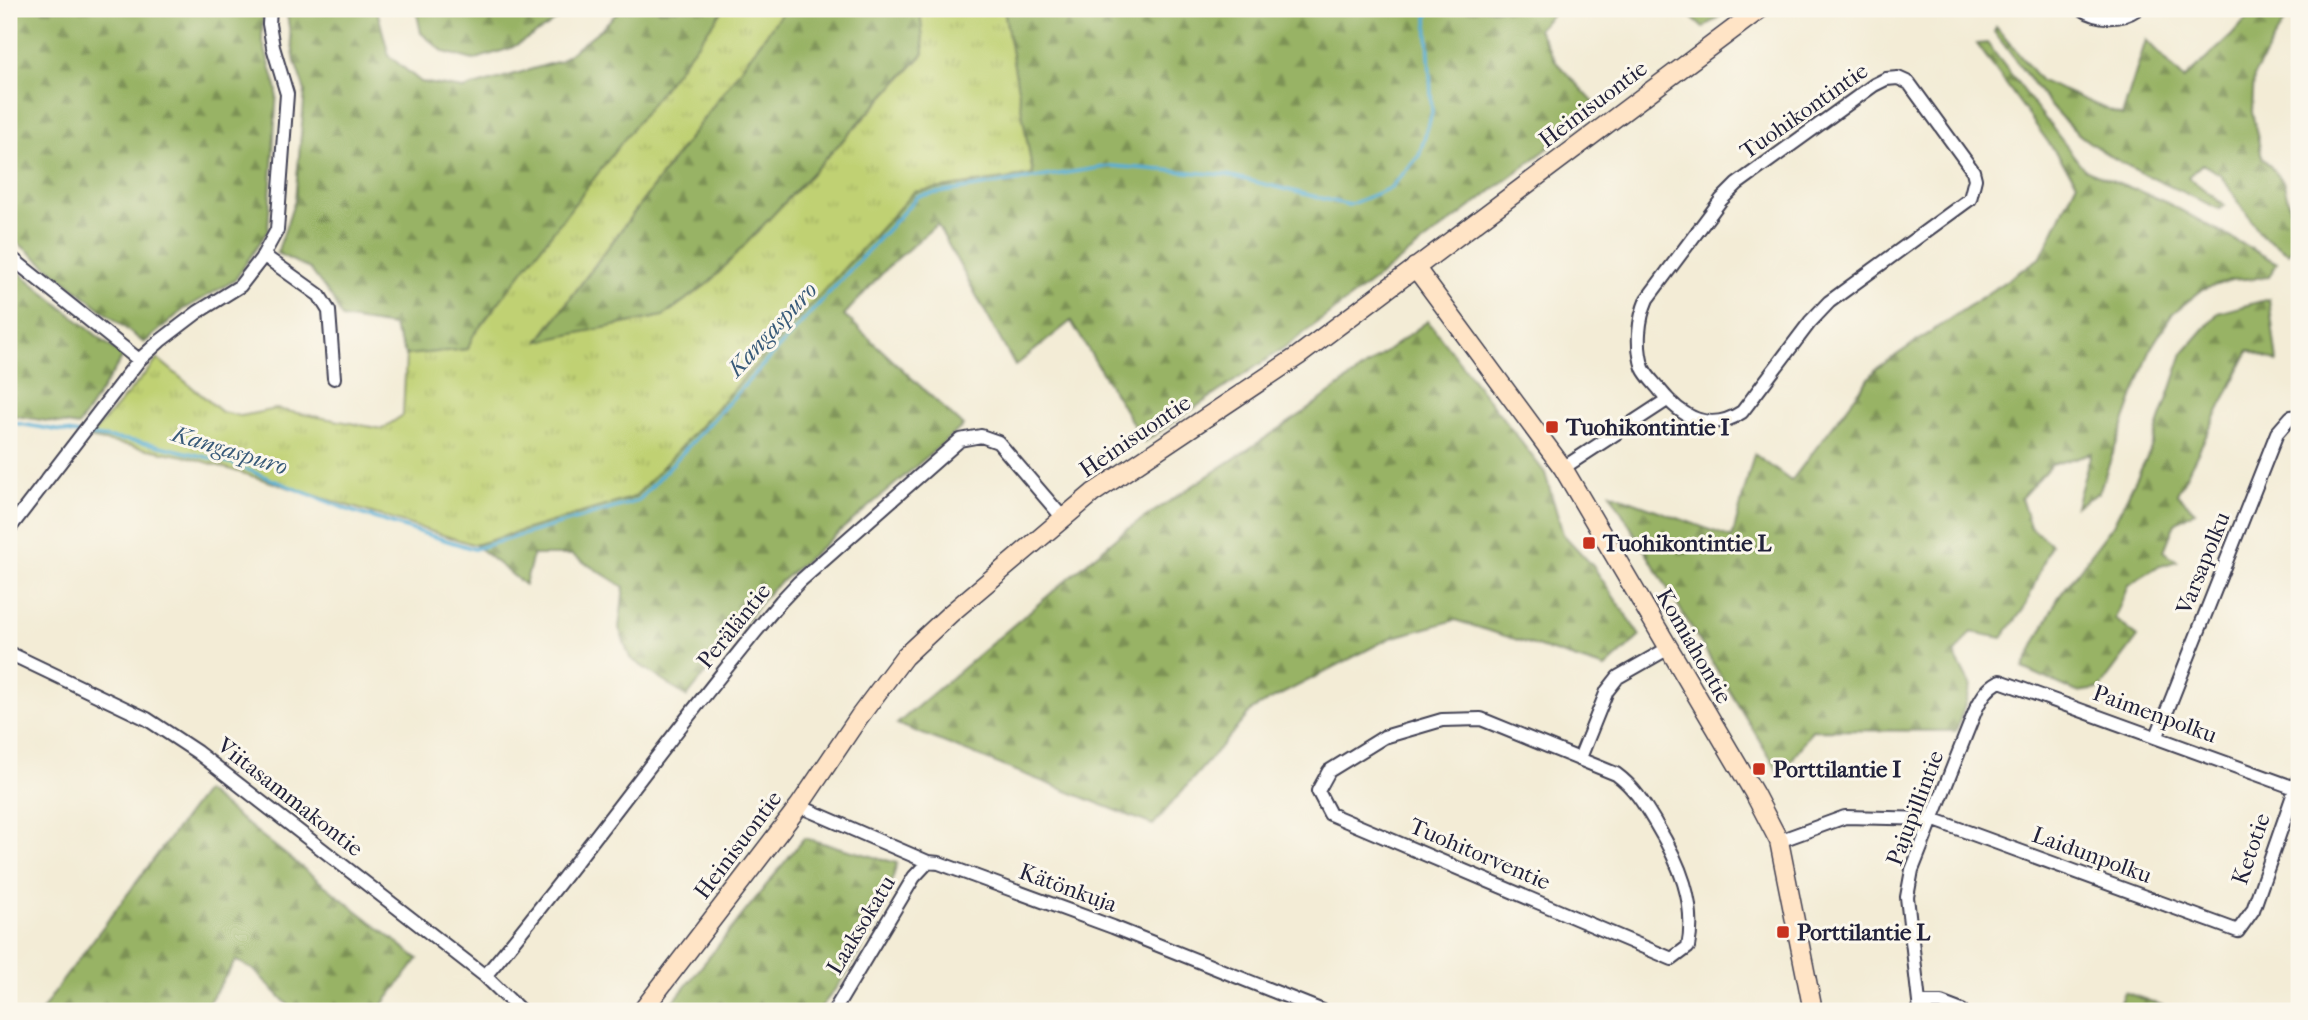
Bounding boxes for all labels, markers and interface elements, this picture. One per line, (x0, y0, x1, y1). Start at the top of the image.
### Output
street label: Heinisuontie (1534, 55, 1652, 153)
street label: Tuohikontintie (1735, 57, 1873, 165)
water label: Kangaspuro (720, 276, 823, 384)
street label: Heinisuontie (1074, 389, 1196, 483)
place label: Tuohikontintie I (1565, 414, 1730, 441)
water label: Kangaspuro (167, 419, 291, 481)
marker: Tuohikontintie I (1544, 419, 1560, 435)
street label: Varsapolku (2170, 508, 2236, 619)
place label: Tuohikontintie L (1602, 530, 1773, 557)
marker: Tuohikontintie L (1581, 535, 1597, 551)
street label: Peräläntie (692, 578, 776, 674)
street label: Komiahontie (1650, 584, 1738, 708)
street label: Paimenpolku (2089, 679, 2221, 749)
street label: Viitasammakontie (211, 731, 368, 862)
street label: Pajupillintie (1881, 747, 1949, 869)
place label: Porttilantie I (1773, 756, 1901, 783)
marker: Porttilantie I (1751, 761, 1767, 777)
street label: Heinisuontie (689, 786, 787, 904)
street label: Ketotie (2226, 810, 2276, 888)
street label: Tuohitorventie (1406, 812, 1554, 896)
street label: Laidunpolku (2029, 821, 2155, 889)
street label: Kätönkuja (1015, 858, 1121, 918)
street label: Laaksokatu (821, 871, 901, 979)
place label: Porttilantie L (1797, 919, 1931, 946)
marker: Porttilantie L (1775, 924, 1791, 940)

